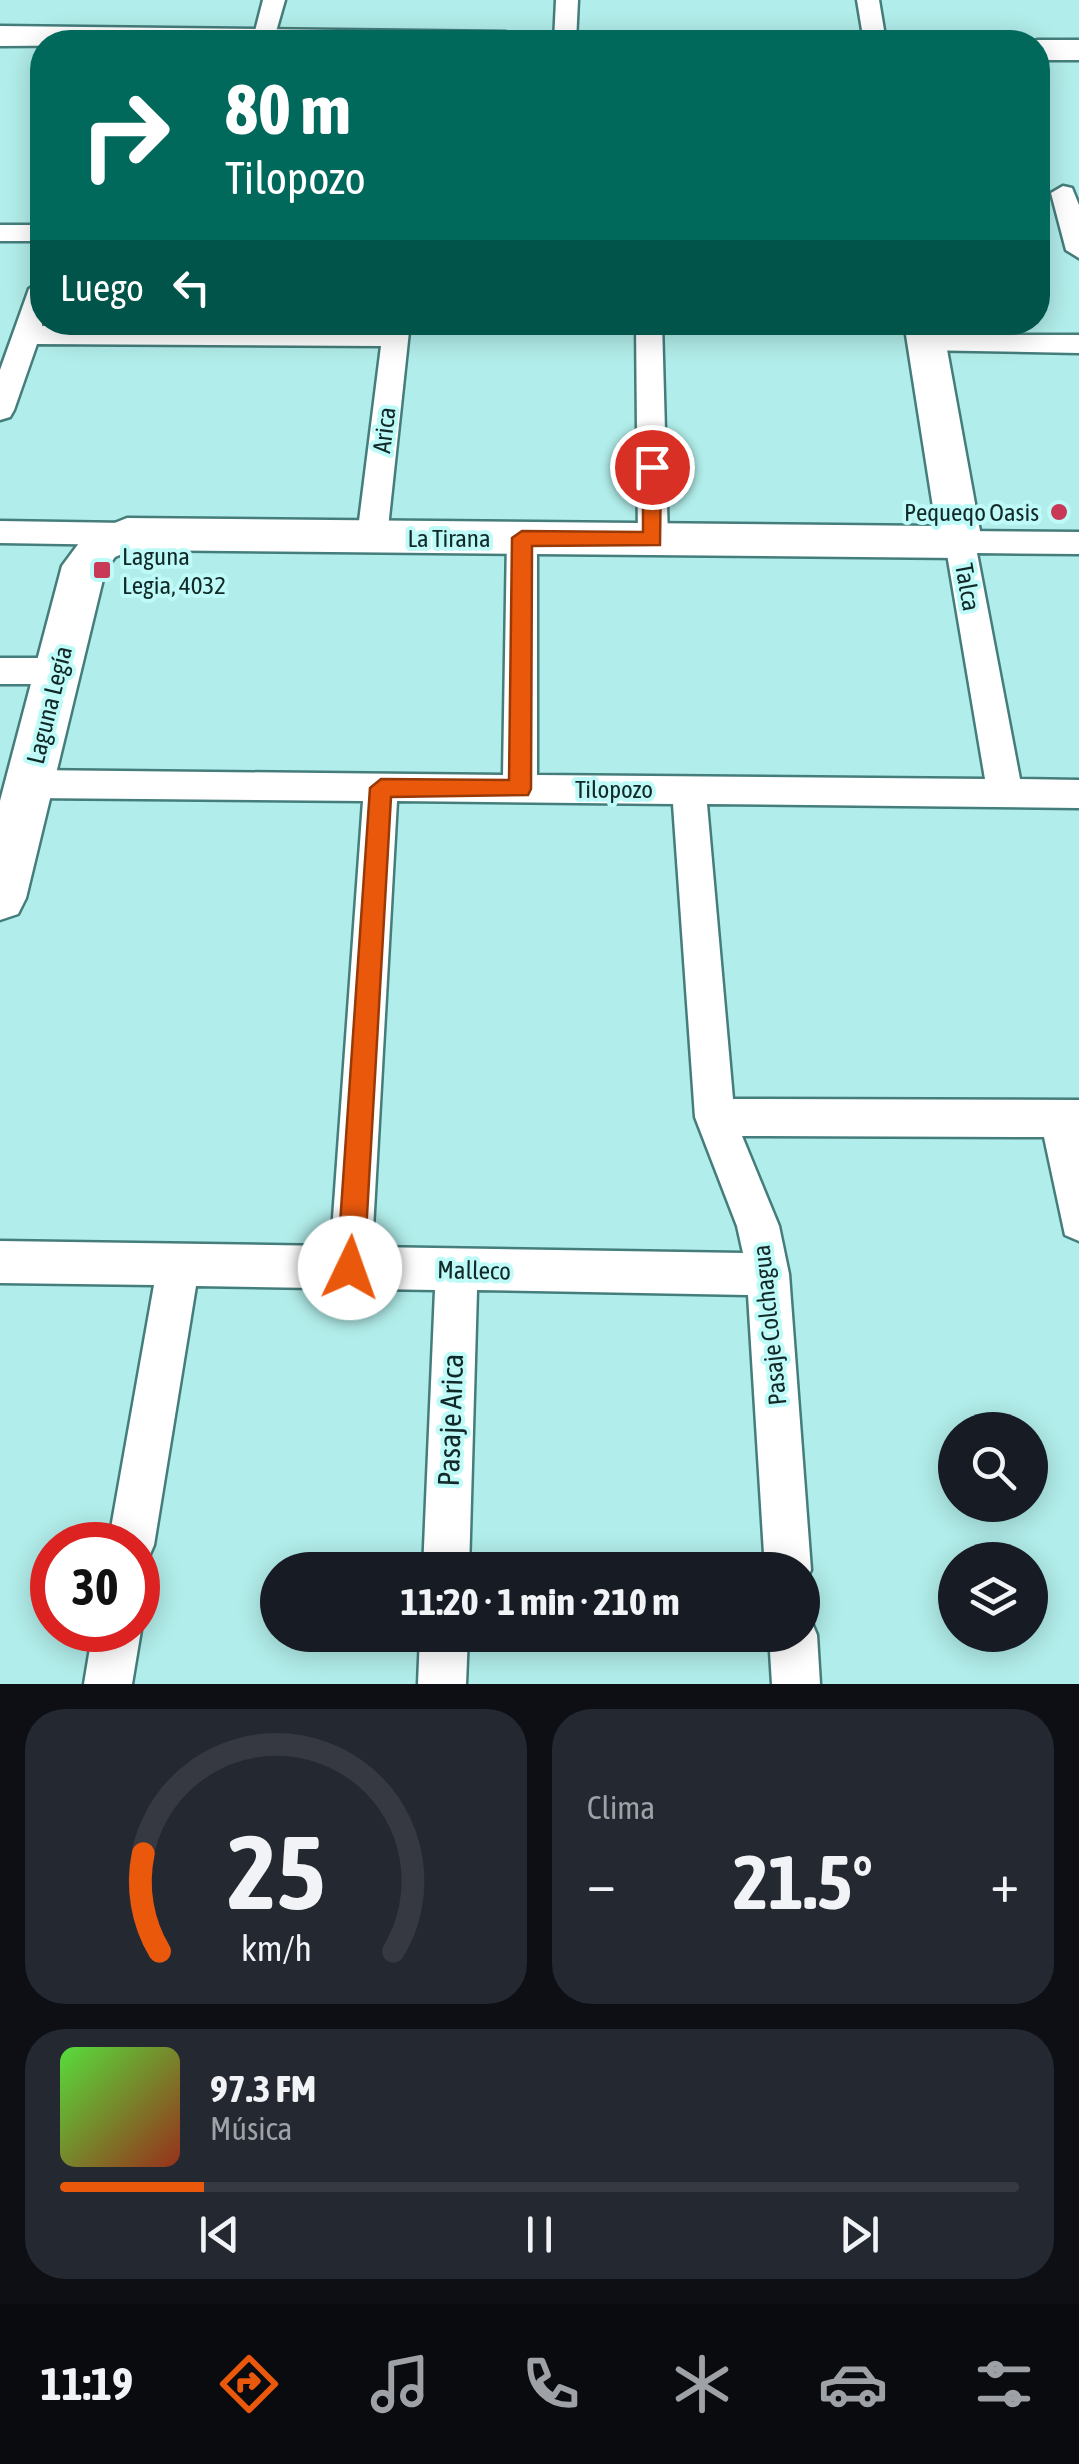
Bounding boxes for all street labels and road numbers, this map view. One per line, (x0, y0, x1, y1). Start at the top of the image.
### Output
street label: Arica (367, 405, 401, 455)
street label: La Tirana (407, 524, 491, 552)
street label: Talca (950, 561, 986, 613)
street label: Laguna Legía (21, 643, 77, 767)
street label: Tilopozo (575, 775, 653, 803)
street label: Pasaje Colchagua (747, 1243, 791, 1407)
street label: Malleco (437, 1255, 511, 1285)
street label: Pasaje Arica (431, 1353, 469, 1487)

